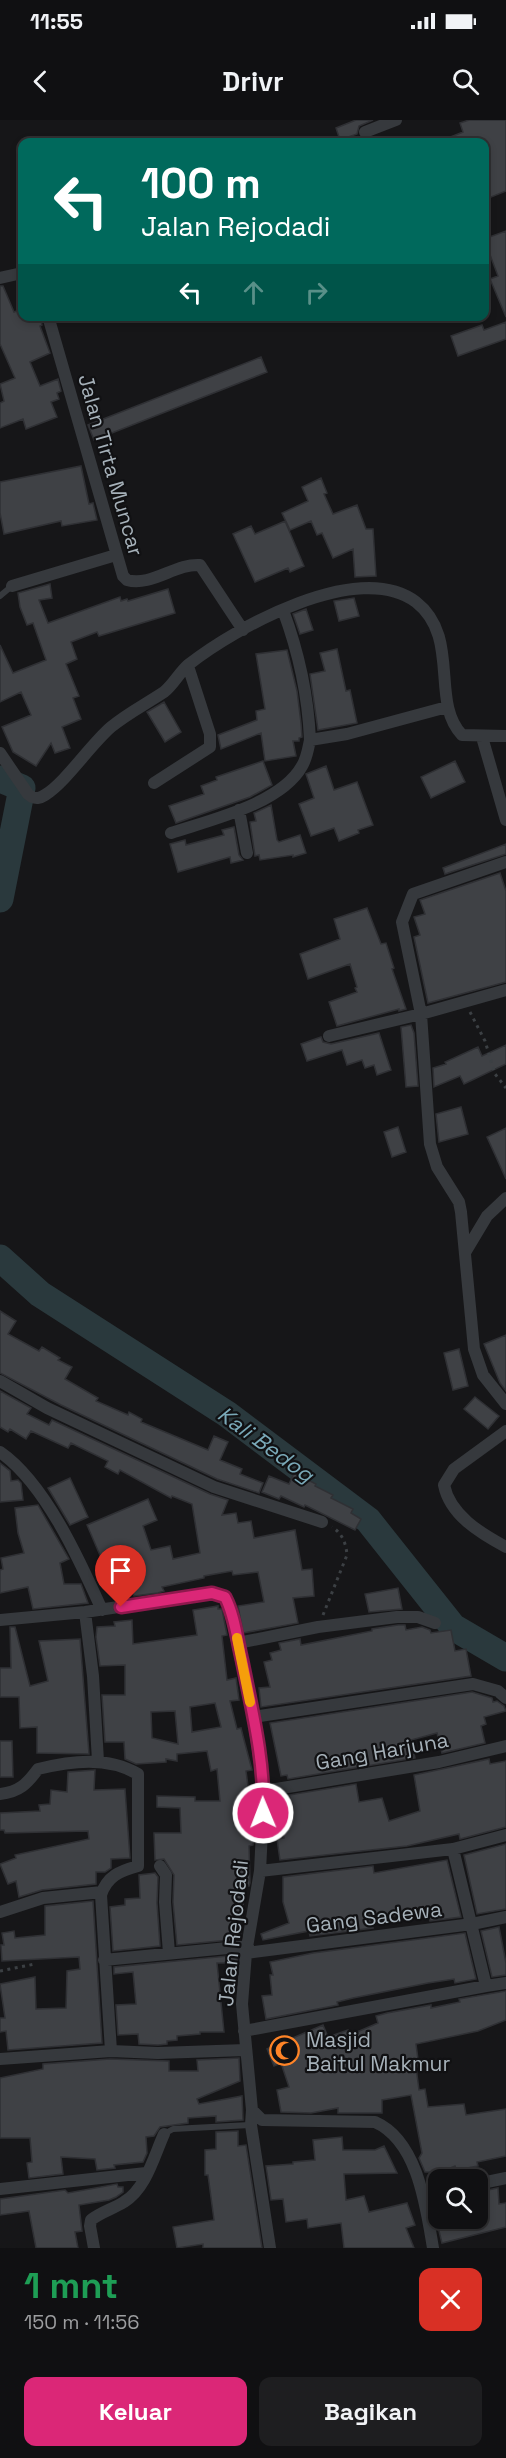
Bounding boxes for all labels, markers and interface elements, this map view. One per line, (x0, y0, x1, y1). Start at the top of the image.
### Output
text: 11:55 (30, 7, 83, 35)
text: Drivr (222, 64, 284, 99)
icon: back (24, 65, 57, 98)
icon: search (449, 65, 482, 98)
text: 100 m (141, 157, 261, 210)
icon: left (42, 162, 120, 240)
text: Jalan Rejodadi (141, 209, 330, 244)
icon: left (174, 276, 207, 309)
icon: ahead (237, 276, 270, 309)
icon: right (300, 276, 333, 309)
street label: Jalan Tirta Muncar (72, 371, 150, 559)
water label: Kali Bedog (212, 1400, 320, 1489)
pin (95, 1545, 146, 1607)
icon: arrive (104, 1554, 137, 1587)
street label: Gang Harjuna (313, 1726, 451, 1776)
position arrow (231, 1781, 295, 1845)
street label: Jalan Rejodadi (212, 1858, 254, 2008)
street label: Gang Sadewa (304, 1895, 444, 1939)
place label: Masjid Baitul Makmur (306, 2026, 450, 2077)
mosque icon: Masjid Baitul Makmur (269, 2035, 301, 2067)
map controls (428, 2169, 488, 2229)
button: search (428, 2169, 488, 2229)
text: 1 mnt (24, 2263, 118, 2309)
button: close (419, 2268, 482, 2331)
text: 150 m · 11:56 (24, 2309, 140, 2335)
button: Keluar (24, 2377, 247, 2446)
button: Bagikan (259, 2377, 482, 2446)

